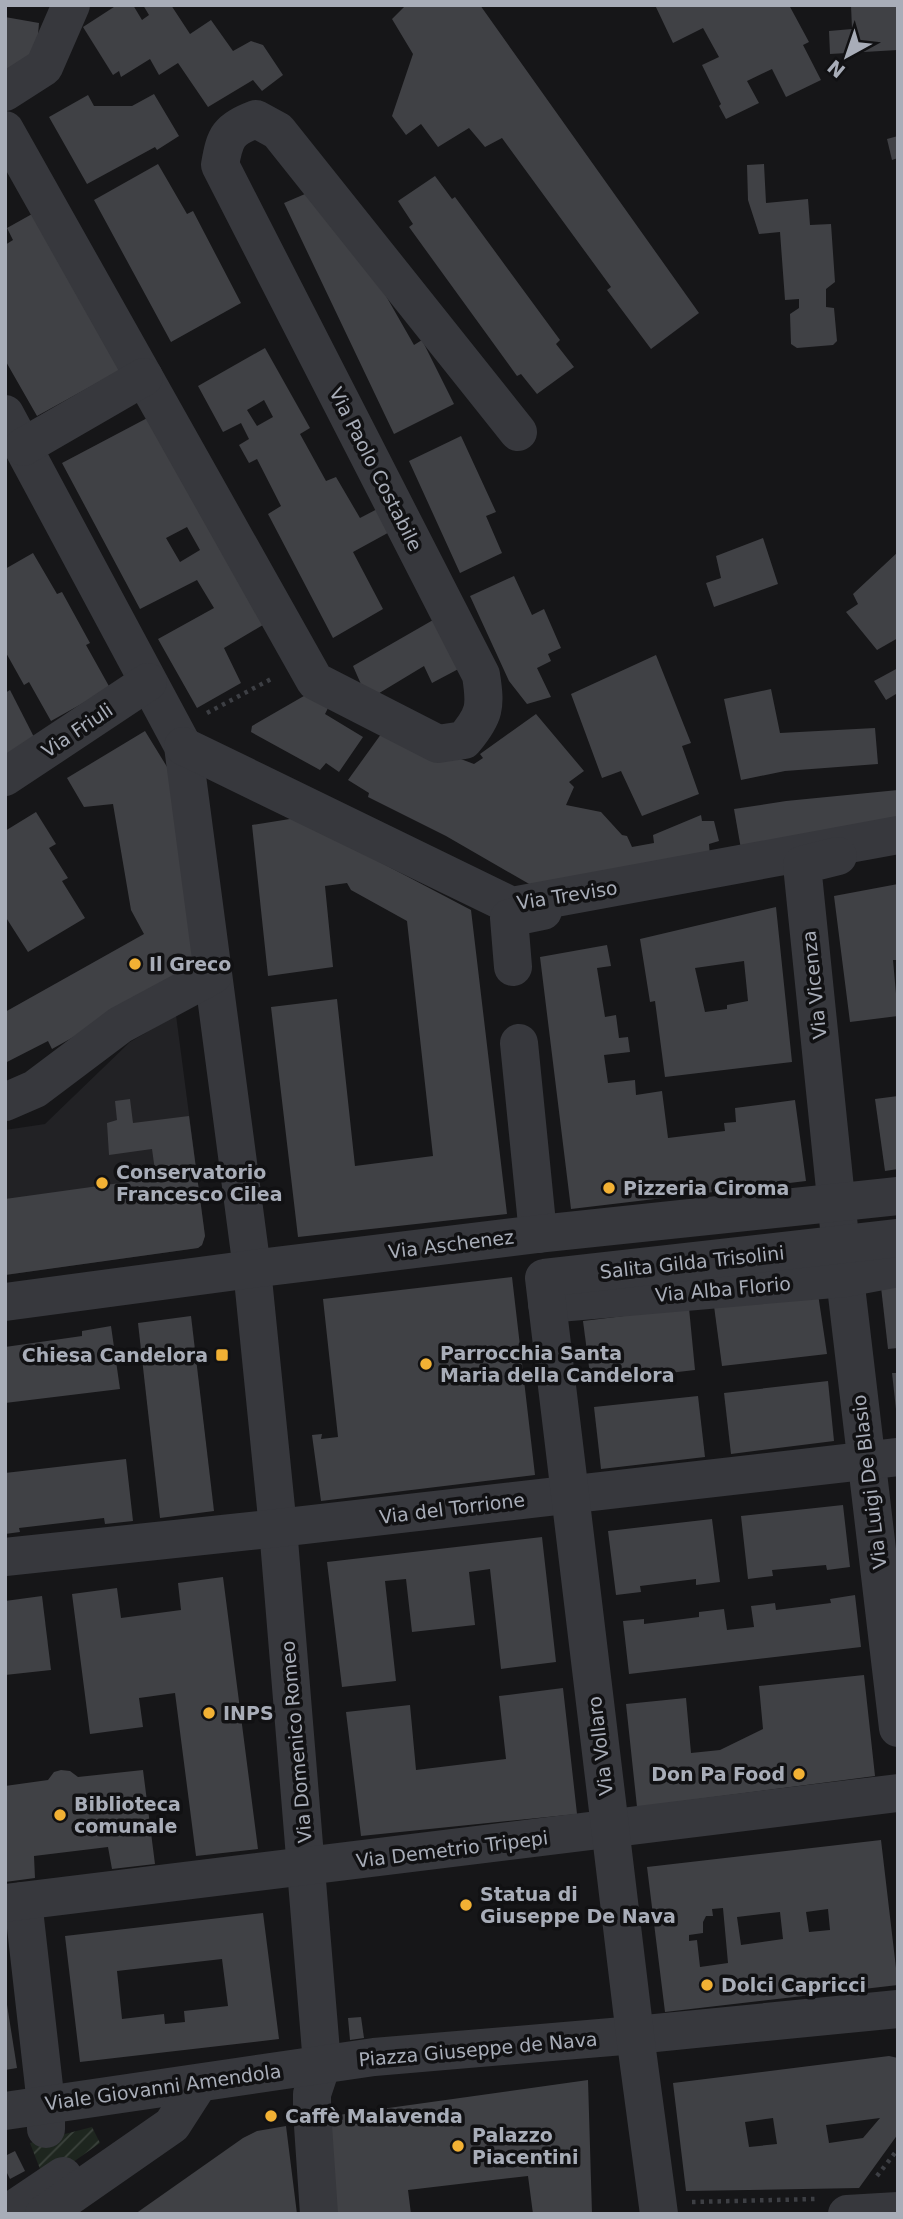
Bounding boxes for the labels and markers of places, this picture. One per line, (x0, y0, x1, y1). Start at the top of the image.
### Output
place label: Il Greco (149, 953, 231, 975)
marker: Il Greco (127, 956, 143, 972)
place label: Conservatorio Francesco Cilea (116, 1161, 283, 1205)
marker: Conservatorio Francesco Cilea (94, 1175, 110, 1191)
place label: Pizzeria Ciroma (623, 1177, 789, 1199)
marker: Pizzeria Ciroma (601, 1180, 617, 1196)
place label: Parrocchia Santa Maria della Candelora (440, 1342, 675, 1386)
place label: Chiesa Candelora (22, 1344, 208, 1366)
marker: Chiesa Candelora (214, 1347, 230, 1363)
marker: Parrocchia Santa Maria della Candelora (418, 1356, 434, 1372)
place label: INPS (223, 1702, 274, 1724)
marker: INPS (201, 1705, 217, 1721)
place label: Don Pa Food (651, 1763, 785, 1785)
marker: Don Pa Food (791, 1766, 807, 1782)
place label: Biblioteca comunale (74, 1793, 181, 1837)
marker: Biblioteca comunale (52, 1807, 68, 1823)
place label: Statua di Giuseppe De Nava (480, 1883, 676, 1927)
marker: Statua di Giuseppe De Nava (458, 1897, 474, 1913)
place label: Dolci Capricci (721, 1974, 866, 1996)
marker: Dolci Capricci (699, 1977, 715, 1993)
place label: Caffè Malavenda (285, 2105, 463, 2127)
marker: Caffè Malavenda (263, 2108, 279, 2124)
place label: Palazzo Piacentini (472, 2124, 579, 2168)
marker: Palazzo Piacentini (450, 2138, 466, 2154)

